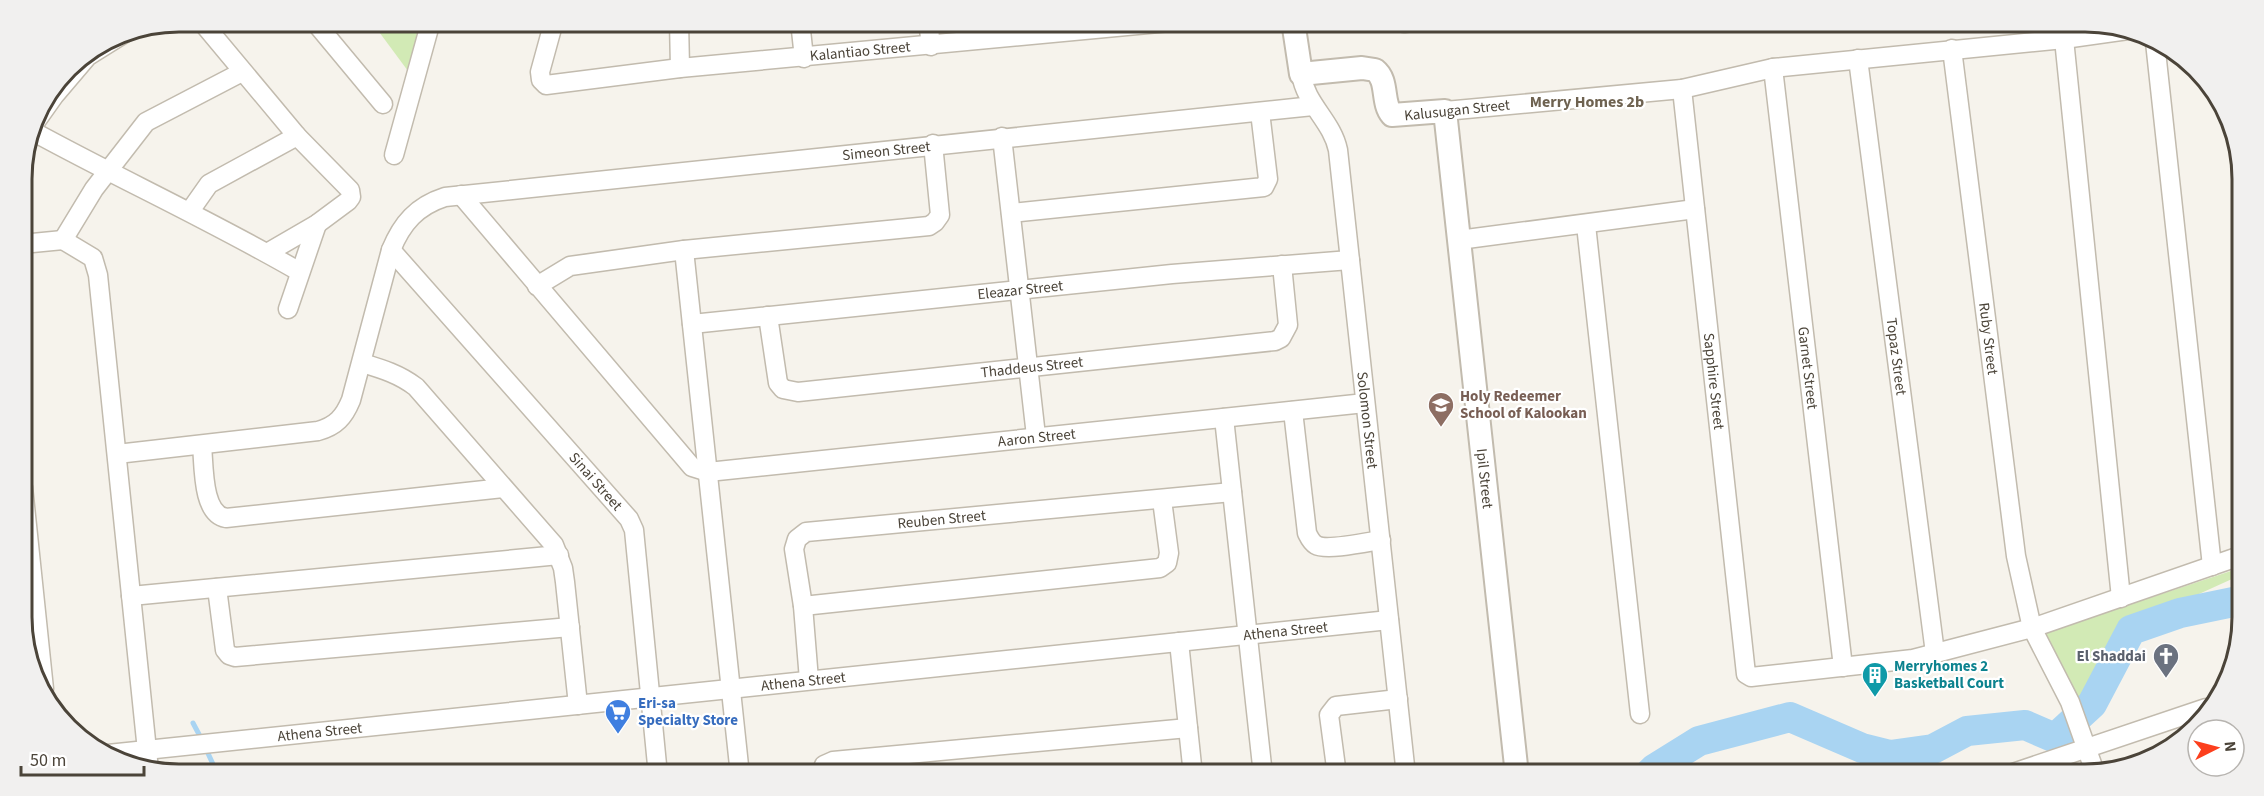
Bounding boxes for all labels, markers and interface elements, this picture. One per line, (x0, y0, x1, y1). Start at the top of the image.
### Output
street label: Kalantiao Street (809, 36, 911, 67)
district label: Merry Homes 2b (1530, 91, 1644, 113)
street label: Kalusugan Street (1403, 94, 1511, 126)
street label: Simeon Street (841, 136, 931, 166)
street label: Eleazar Street (976, 275, 1064, 305)
street label: Ruby Street (1973, 301, 2003, 376)
street label: Topaz Street (1881, 317, 1911, 397)
street label: Garnet Street (1792, 325, 1823, 411)
street label: Sapphire Street (1698, 332, 1729, 431)
street label: Thaddeus Street (980, 352, 1084, 383)
street label: Solomon Street (1351, 371, 1383, 470)
place label: Holy Redeemer School of Kalookan (1460, 386, 1587, 424)
school or university icon: Holy Redeemer School of Kalookan (1426, 390, 1456, 428)
street label: Aaron Street (997, 423, 1077, 453)
street label: Ipil Street (1471, 447, 1498, 510)
street label: Sinai Street (564, 448, 627, 516)
street label: Reuben Street (897, 505, 987, 534)
street label: Athena Street (1242, 616, 1329, 646)
church icon: El Shaddai (2151, 641, 2181, 679)
place label: El Shaddai (2076, 646, 2146, 667)
place label: Merryhomes 2 Basketball Court (1894, 656, 2004, 694)
building icon: Merryhomes 2 Basketball Court (1860, 660, 1890, 698)
street label: Athena Street (760, 667, 847, 697)
place label: Eri-sa Specialty Store (638, 693, 738, 731)
supermarket icon: Eri-sa Specialty Store (603, 697, 633, 735)
street label: Athena Street (276, 717, 363, 747)
north arrow (2186, 718, 2246, 778)
scale bar (21, 739, 144, 777)
text: N (2218, 740, 2241, 753)
text: 50 m (30, 748, 66, 773)

